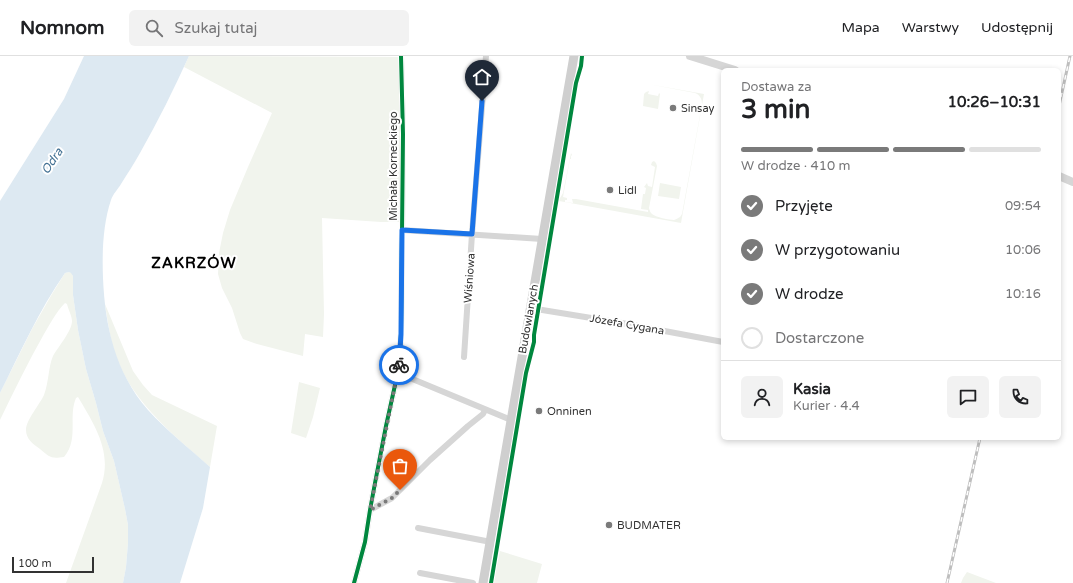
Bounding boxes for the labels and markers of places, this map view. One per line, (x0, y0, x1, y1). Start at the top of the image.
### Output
pin (465, 60, 499, 101)
place label: Sinsay (681, 102, 714, 115)
marker: Sinsay (668, 103, 678, 113)
place label: Lidl (618, 184, 637, 197)
marker: Lidl (605, 185, 615, 195)
place label: Onninen (547, 405, 592, 418)
marker: Onninen (534, 406, 544, 416)
pin (383, 449, 417, 490)
place label: BUDMATER (617, 519, 681, 532)
marker: BUDMATER (604, 520, 614, 530)

